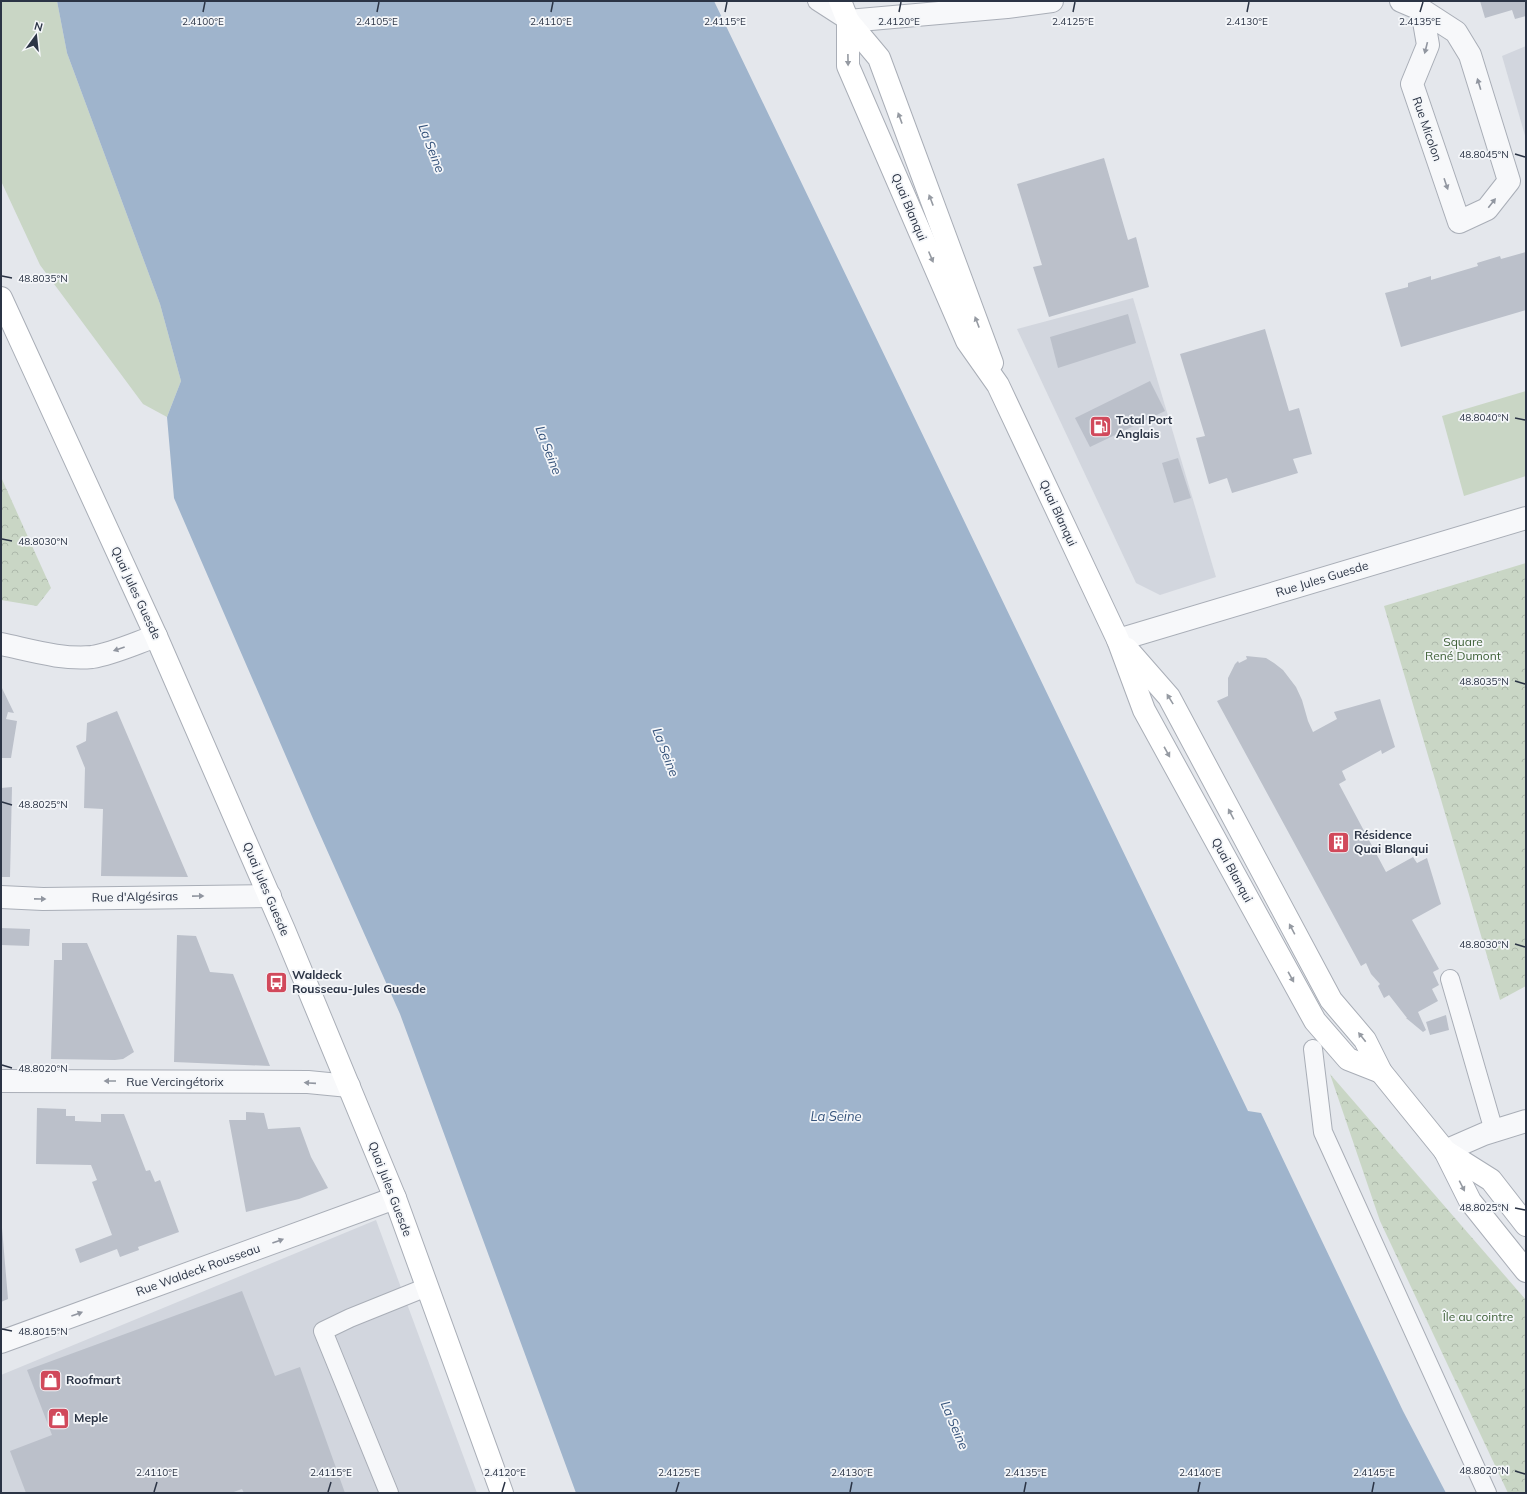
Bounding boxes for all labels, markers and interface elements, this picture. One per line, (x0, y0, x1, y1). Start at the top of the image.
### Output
text: 2.4100°E (182, 15, 224, 28)
text: 2.4105°E (356, 15, 398, 28)
text: 2.4110°E (530, 15, 572, 28)
text: 2.4115°E (704, 15, 746, 28)
text: 2.4120°E (878, 15, 920, 28)
text: 2.4125°E (1052, 15, 1094, 28)
text: 2.4130°E (1226, 15, 1268, 28)
text: 2.4135°E (1399, 15, 1441, 28)
north arrow (16, 16, 56, 56)
text: N (33, 19, 44, 34)
one-way arrow (1422, 42, 1428, 55)
one-way arrow (845, 54, 851, 67)
one-way arrow (1476, 77, 1482, 89)
street label: Rue Micolon (1409, 95, 1446, 163)
one-way arrow (897, 111, 903, 123)
water label: La Seine (415, 121, 449, 175)
text: 48.8045°N (1459, 148, 1509, 161)
street label: Quai Blanqui (889, 171, 930, 243)
one-way arrow (1443, 179, 1449, 191)
one-way arrow (927, 194, 933, 206)
one-way arrow (1488, 197, 1496, 208)
one-way arrow (928, 251, 934, 263)
text: 48.8035°N (18, 272, 68, 285)
one-way arrow (973, 315, 979, 327)
text: 48.8040°N (1459, 411, 1509, 424)
place label: Total Port Anglais (1116, 412, 1173, 441)
fuel station icon: Total Port Anglais (1088, 414, 1114, 440)
water label: La Seine (532, 423, 566, 477)
street label: Quai Blanqui (1037, 477, 1080, 549)
text: 48.8030°N (18, 535, 68, 548)
street label: Quai Jules Guesde (108, 544, 165, 642)
street label: Rue Jules Guesde (1274, 557, 1370, 600)
park label: Square René Dumont (1425, 634, 1501, 663)
one-way arrow (113, 646, 125, 652)
text: 48.8035°N (1459, 675, 1509, 688)
one-way arrow (1166, 693, 1173, 705)
water label: La Seine (649, 725, 683, 779)
one-way arrow (1164, 746, 1171, 758)
text: 48.8025°N (18, 798, 68, 811)
one-way arrow (1228, 808, 1235, 820)
place label: Résidence Quai Blanqui (1354, 827, 1428, 856)
building icon: Résidence Quai Blanqui (1325, 829, 1351, 855)
street label: Quai Blanqui (1209, 835, 1256, 905)
street label: Quai Jules Guesde (240, 840, 293, 938)
street label: Rue d'Algésiras (92, 888, 178, 905)
one-way arrow (192, 893, 205, 899)
one-way arrow (34, 896, 47, 902)
one-way arrow (1289, 923, 1296, 934)
text: 48.8030°N (1459, 938, 1509, 951)
place label: Waldeck Rousseau-Jules Guesde (292, 967, 426, 996)
bus stop icon: Waldeck Rousseau-Jules Guesde (264, 969, 290, 995)
one-way arrow (1287, 971, 1294, 982)
one-way arrow (1358, 1032, 1366, 1043)
text: 48.8020°N (18, 1062, 68, 1075)
street label: Rue Vercingétorix (126, 1074, 224, 1089)
one-way arrow (103, 1078, 116, 1084)
one-way arrow (304, 1079, 316, 1086)
water label: La Seine (810, 1108, 862, 1124)
street label: Quai Jules Guesde (365, 1139, 415, 1238)
one-way arrow (1459, 1180, 1465, 1192)
text: 48.8025°N (1459, 1201, 1509, 1214)
one-way arrow (272, 1237, 284, 1243)
street label: Rue Waldeck Rousseau (134, 1240, 262, 1299)
park label: Île au cointre (1442, 1309, 1513, 1324)
one-way arrow (71, 1311, 83, 1317)
text: 48.8015°N (18, 1325, 68, 1338)
shop icon: Roofmart (37, 1367, 63, 1393)
place label: Roofmart (66, 1372, 121, 1387)
water label: La Seine (938, 1398, 972, 1452)
shop icon: Meple (45, 1405, 71, 1431)
place label: Meple (74, 1410, 109, 1425)
text: 48.8020°N (1459, 1464, 1509, 1477)
text: 2.4110°E (136, 1466, 178, 1479)
text: 2.4115°E (310, 1466, 352, 1479)
text: 2.4120°E (484, 1466, 526, 1479)
text: 2.4125°E (658, 1466, 700, 1479)
text: 2.4130°E (831, 1466, 873, 1479)
text: 2.4135°E (1005, 1466, 1047, 1479)
text: 2.4140°E (1179, 1466, 1221, 1479)
text: 2.4145°E (1353, 1466, 1395, 1479)

